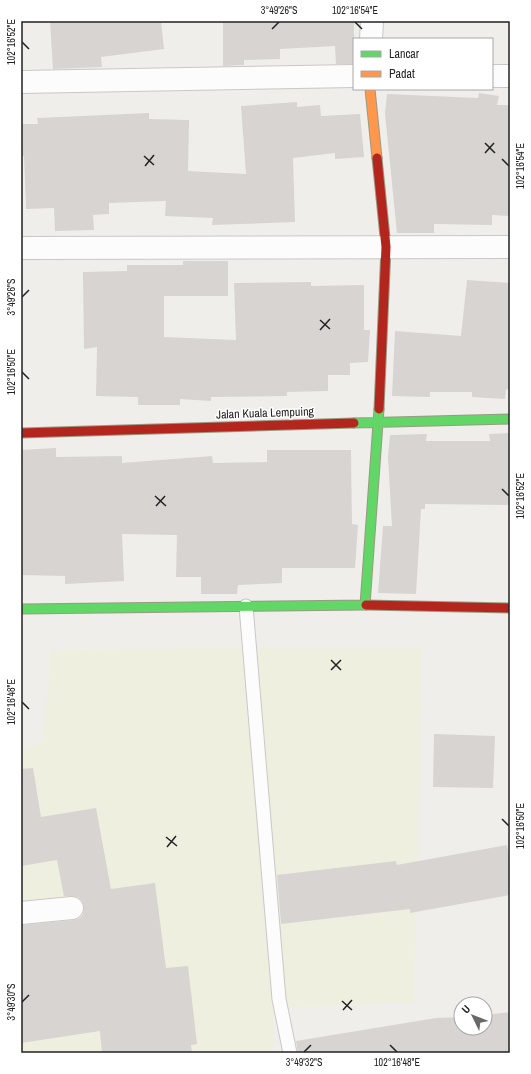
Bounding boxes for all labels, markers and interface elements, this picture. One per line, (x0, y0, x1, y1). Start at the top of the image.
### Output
text: 3°49'26"S (261, 4, 298, 17)
text: 102°16'54"E (332, 4, 378, 17)
text: 102°16'52"E (5, 19, 18, 65)
legend (353, 38, 493, 90)
text: Lancar (389, 46, 420, 62)
text: Padat (389, 66, 415, 82)
text: 102°16'54"E (514, 143, 527, 189)
text: 3°49'26"S (5, 278, 18, 315)
text: 102°16'50"E (5, 349, 18, 395)
street label: Jalan Kuala Lempuing (216, 403, 315, 423)
text: 102°16'52"E (514, 473, 527, 519)
text: 102°16'48"E (5, 679, 18, 725)
text: 102°16'50"E (514, 803, 527, 849)
text: 3°49'30"S (5, 983, 18, 1020)
north arrow (453, 996, 493, 1036)
text: U (458, 1002, 473, 1016)
text: 3°49'32"S (286, 1056, 323, 1069)
text: 102°16'48"E (374, 1056, 420, 1069)

